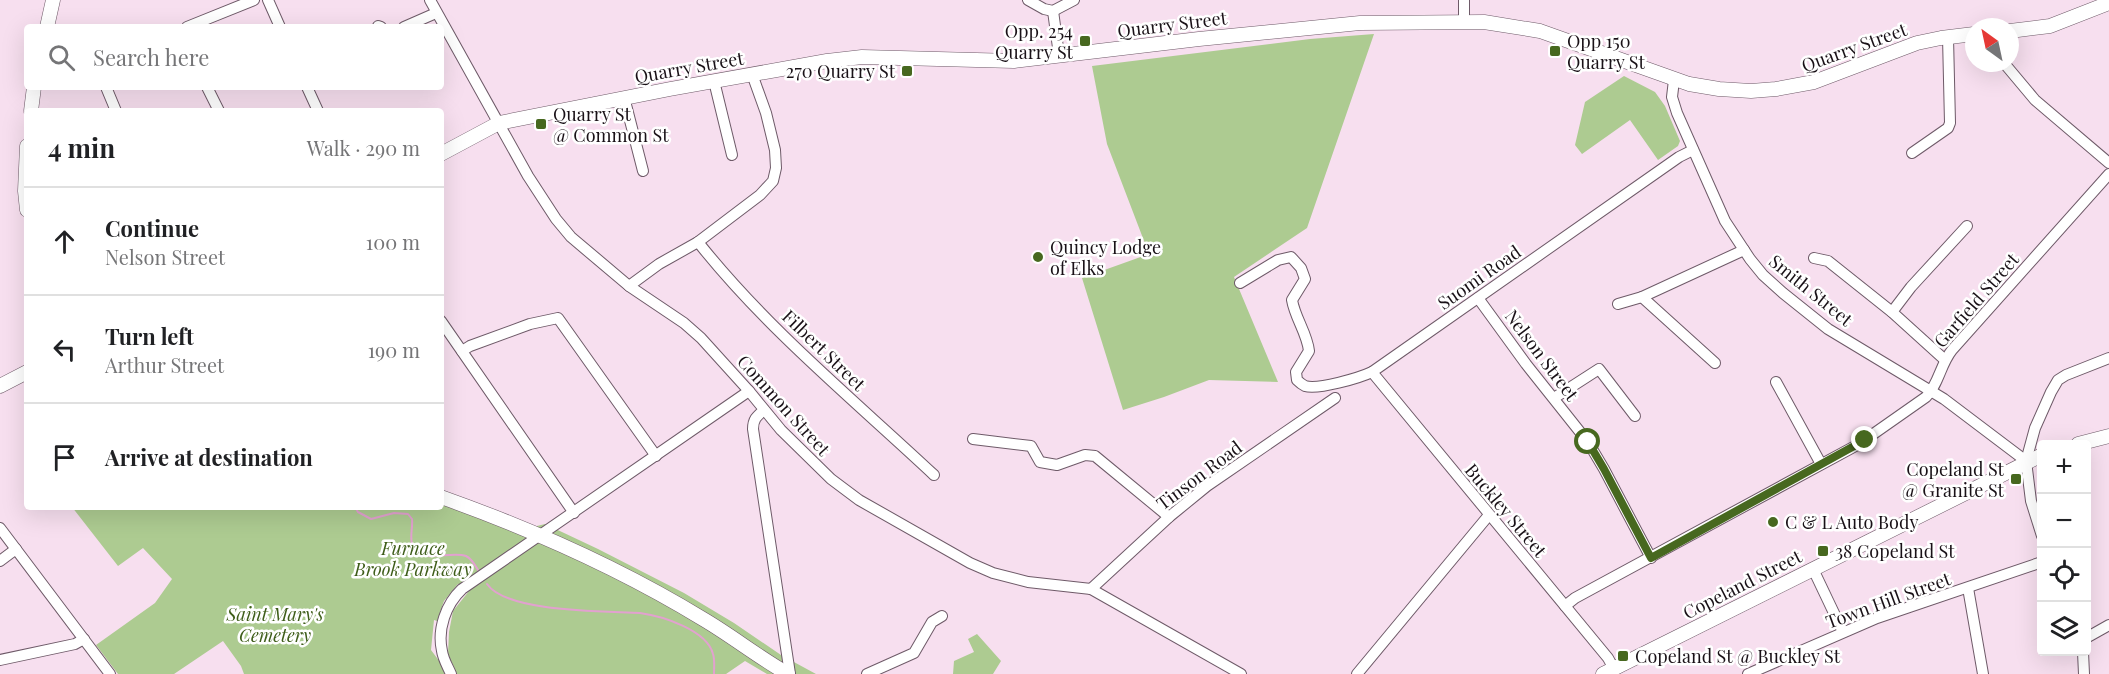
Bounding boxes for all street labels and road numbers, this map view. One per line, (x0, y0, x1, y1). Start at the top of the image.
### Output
street label: Quarry Street (1116, 5, 1229, 43)
street label: Quarry Street (1798, 17, 1910, 77)
street label: Quarry Street (633, 46, 746, 88)
street label: Suomi Road (1432, 239, 1526, 315)
street label: Garfield Street (1928, 247, 2024, 352)
street label: Smith Street (1764, 249, 1858, 331)
street label: Filbert Street (777, 304, 871, 396)
street label: Nelson Street (1500, 305, 1584, 406)
street label: Common Street (732, 350, 836, 461)
street label: Tinson Road (1151, 435, 1247, 515)
street label: Buckley Street (1460, 458, 1553, 562)
street label: Copeland Street (1679, 544, 1806, 624)
street label: Town Hill Street (1822, 566, 1954, 634)

